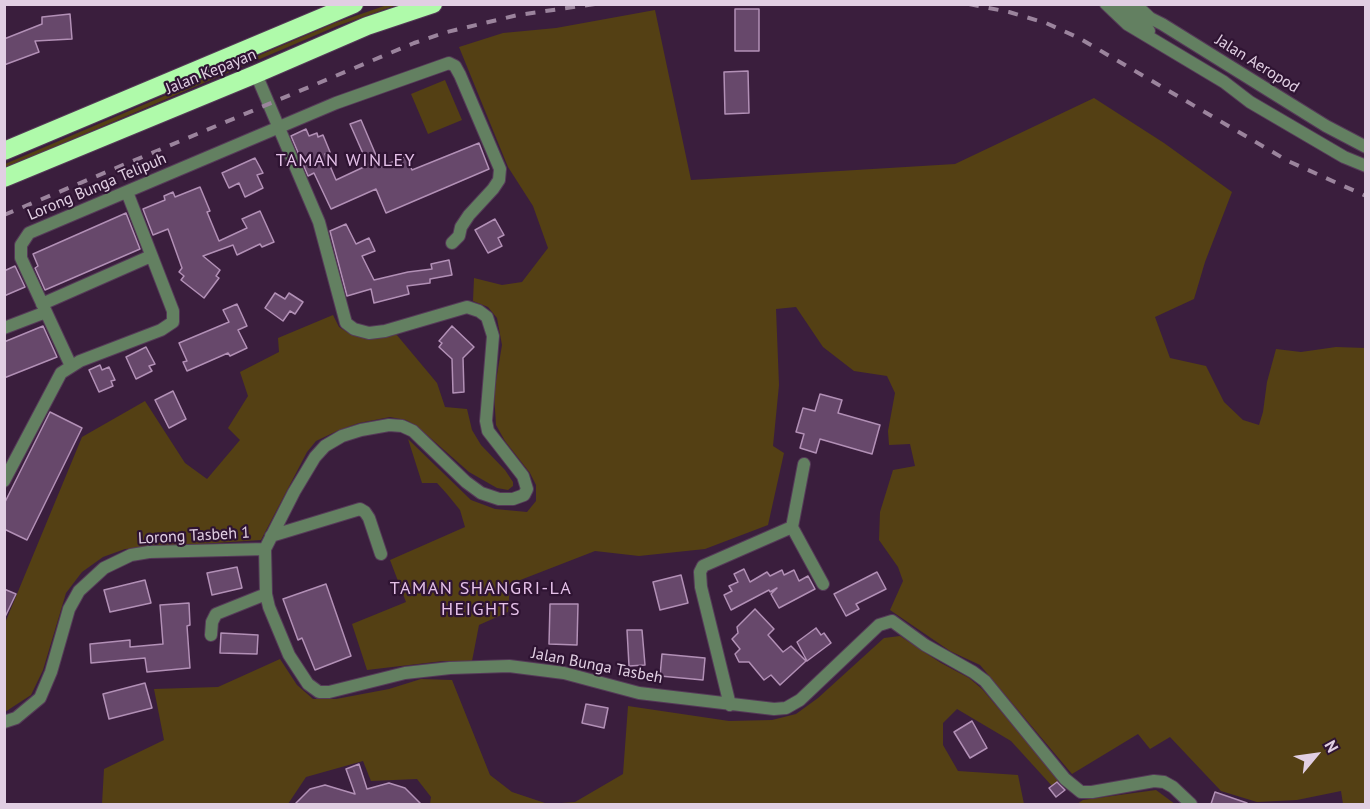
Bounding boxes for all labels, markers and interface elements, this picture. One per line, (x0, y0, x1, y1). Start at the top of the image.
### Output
street label: Jalan Aeropod (1211, 31, 1303, 97)
street label: Jalan Kepayan (163, 45, 259, 99)
street label: Lorong Bunga Telipuh (25, 149, 169, 225)
district label: TAMAN WINLEY (276, 150, 416, 172)
street label: Lorong Tasbeh 1 (138, 523, 250, 549)
district label: TAMAN SHANGRI-LA HEIGHTS (390, 578, 572, 620)
street label: Jalan Bunga Tasbeh (530, 644, 664, 688)
north arrow (1286, 725, 1346, 785)
text: N (1320, 737, 1343, 756)

